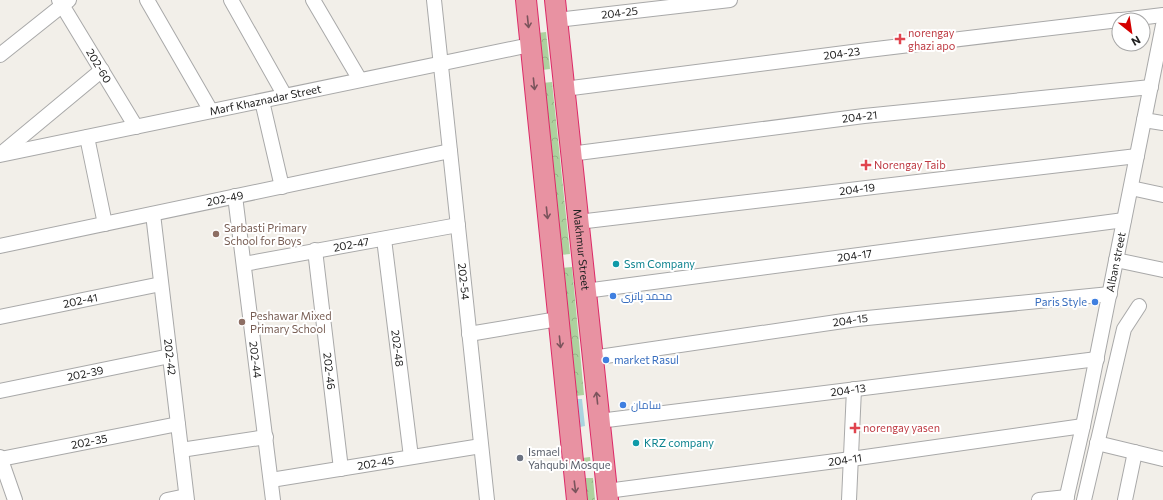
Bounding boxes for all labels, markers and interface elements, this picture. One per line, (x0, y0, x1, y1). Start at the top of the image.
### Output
street label: 204-25 (600, 4, 639, 21)
north arrow (1111, 12, 1151, 52)
one-way arrow (524, 16, 532, 29)
place label: norengay ghazi apo (908, 26, 956, 52)
text: N (1129, 33, 1143, 49)
marker: norengay ghazi apo (895, 34, 905, 44)
street label: 204-23 (823, 44, 861, 62)
street label: 202-60 (84, 46, 115, 85)
one-way arrow (531, 77, 538, 90)
street label: Marf Khaznadar Street (208, 81, 323, 117)
street label: 204-21 (841, 108, 878, 125)
place label: Norengay Taib (874, 158, 946, 171)
marker: Norengay Taib (861, 160, 871, 170)
street label: 204-19 (838, 180, 876, 197)
street label: 202-49 (205, 188, 245, 208)
one-way arrow (544, 206, 551, 219)
street label: Makhmur Street (571, 208, 593, 291)
place label: Sarbasti Primary School for Boys (224, 221, 307, 247)
marker: Sarbasti Primary School for Boys (211, 229, 221, 239)
street label: Alban street (1103, 230, 1128, 293)
street label: 202-47 (332, 234, 370, 254)
street label: 204-17 (836, 246, 873, 264)
place label: Ssm Company (624, 257, 695, 270)
marker: Ssm Company (611, 259, 621, 269)
street label: 202-54 (456, 262, 473, 301)
place label: محمد پاتری (621, 289, 672, 303)
street label: 202-41 (62, 290, 99, 310)
marker: محمد پاتری (608, 291, 618, 301)
place label: Paris Style (1035, 295, 1087, 308)
marker: Paris Style (1090, 297, 1100, 307)
place label: Peshawar Mixed Primary School (250, 309, 332, 335)
street label: 204-15 (832, 311, 868, 329)
marker: Peshawar Mixed Primary School (237, 317, 247, 327)
street label: 202-48 (389, 329, 407, 368)
one-way arrow (556, 335, 564, 348)
street label: 202-42 (162, 338, 179, 376)
street label: 202-44 (247, 340, 265, 379)
street label: 202-46 (321, 352, 339, 391)
place label: market Rasul (614, 353, 679, 366)
marker: market Rasul (601, 355, 611, 365)
street label: 202-39 (66, 363, 105, 383)
street label: 204-13 (830, 381, 866, 398)
one-way arrow (593, 391, 600, 404)
place label: سامان (631, 398, 661, 412)
marker: سامان (618, 400, 628, 410)
place label: norengay yasen (863, 421, 940, 434)
marker: norengay yasen (850, 423, 860, 433)
street label: 202-35 (70, 431, 108, 451)
place label: KRZ company (644, 436, 714, 449)
marker: KRZ company (631, 438, 641, 448)
place label: Ismael Yahqubi Mosque (528, 445, 611, 471)
street label: 204-11 (827, 451, 863, 468)
street label: 202-45 (356, 453, 395, 472)
marker: Ismael Yahqubi Mosque (515, 453, 525, 463)
one-way arrow (572, 480, 579, 493)

